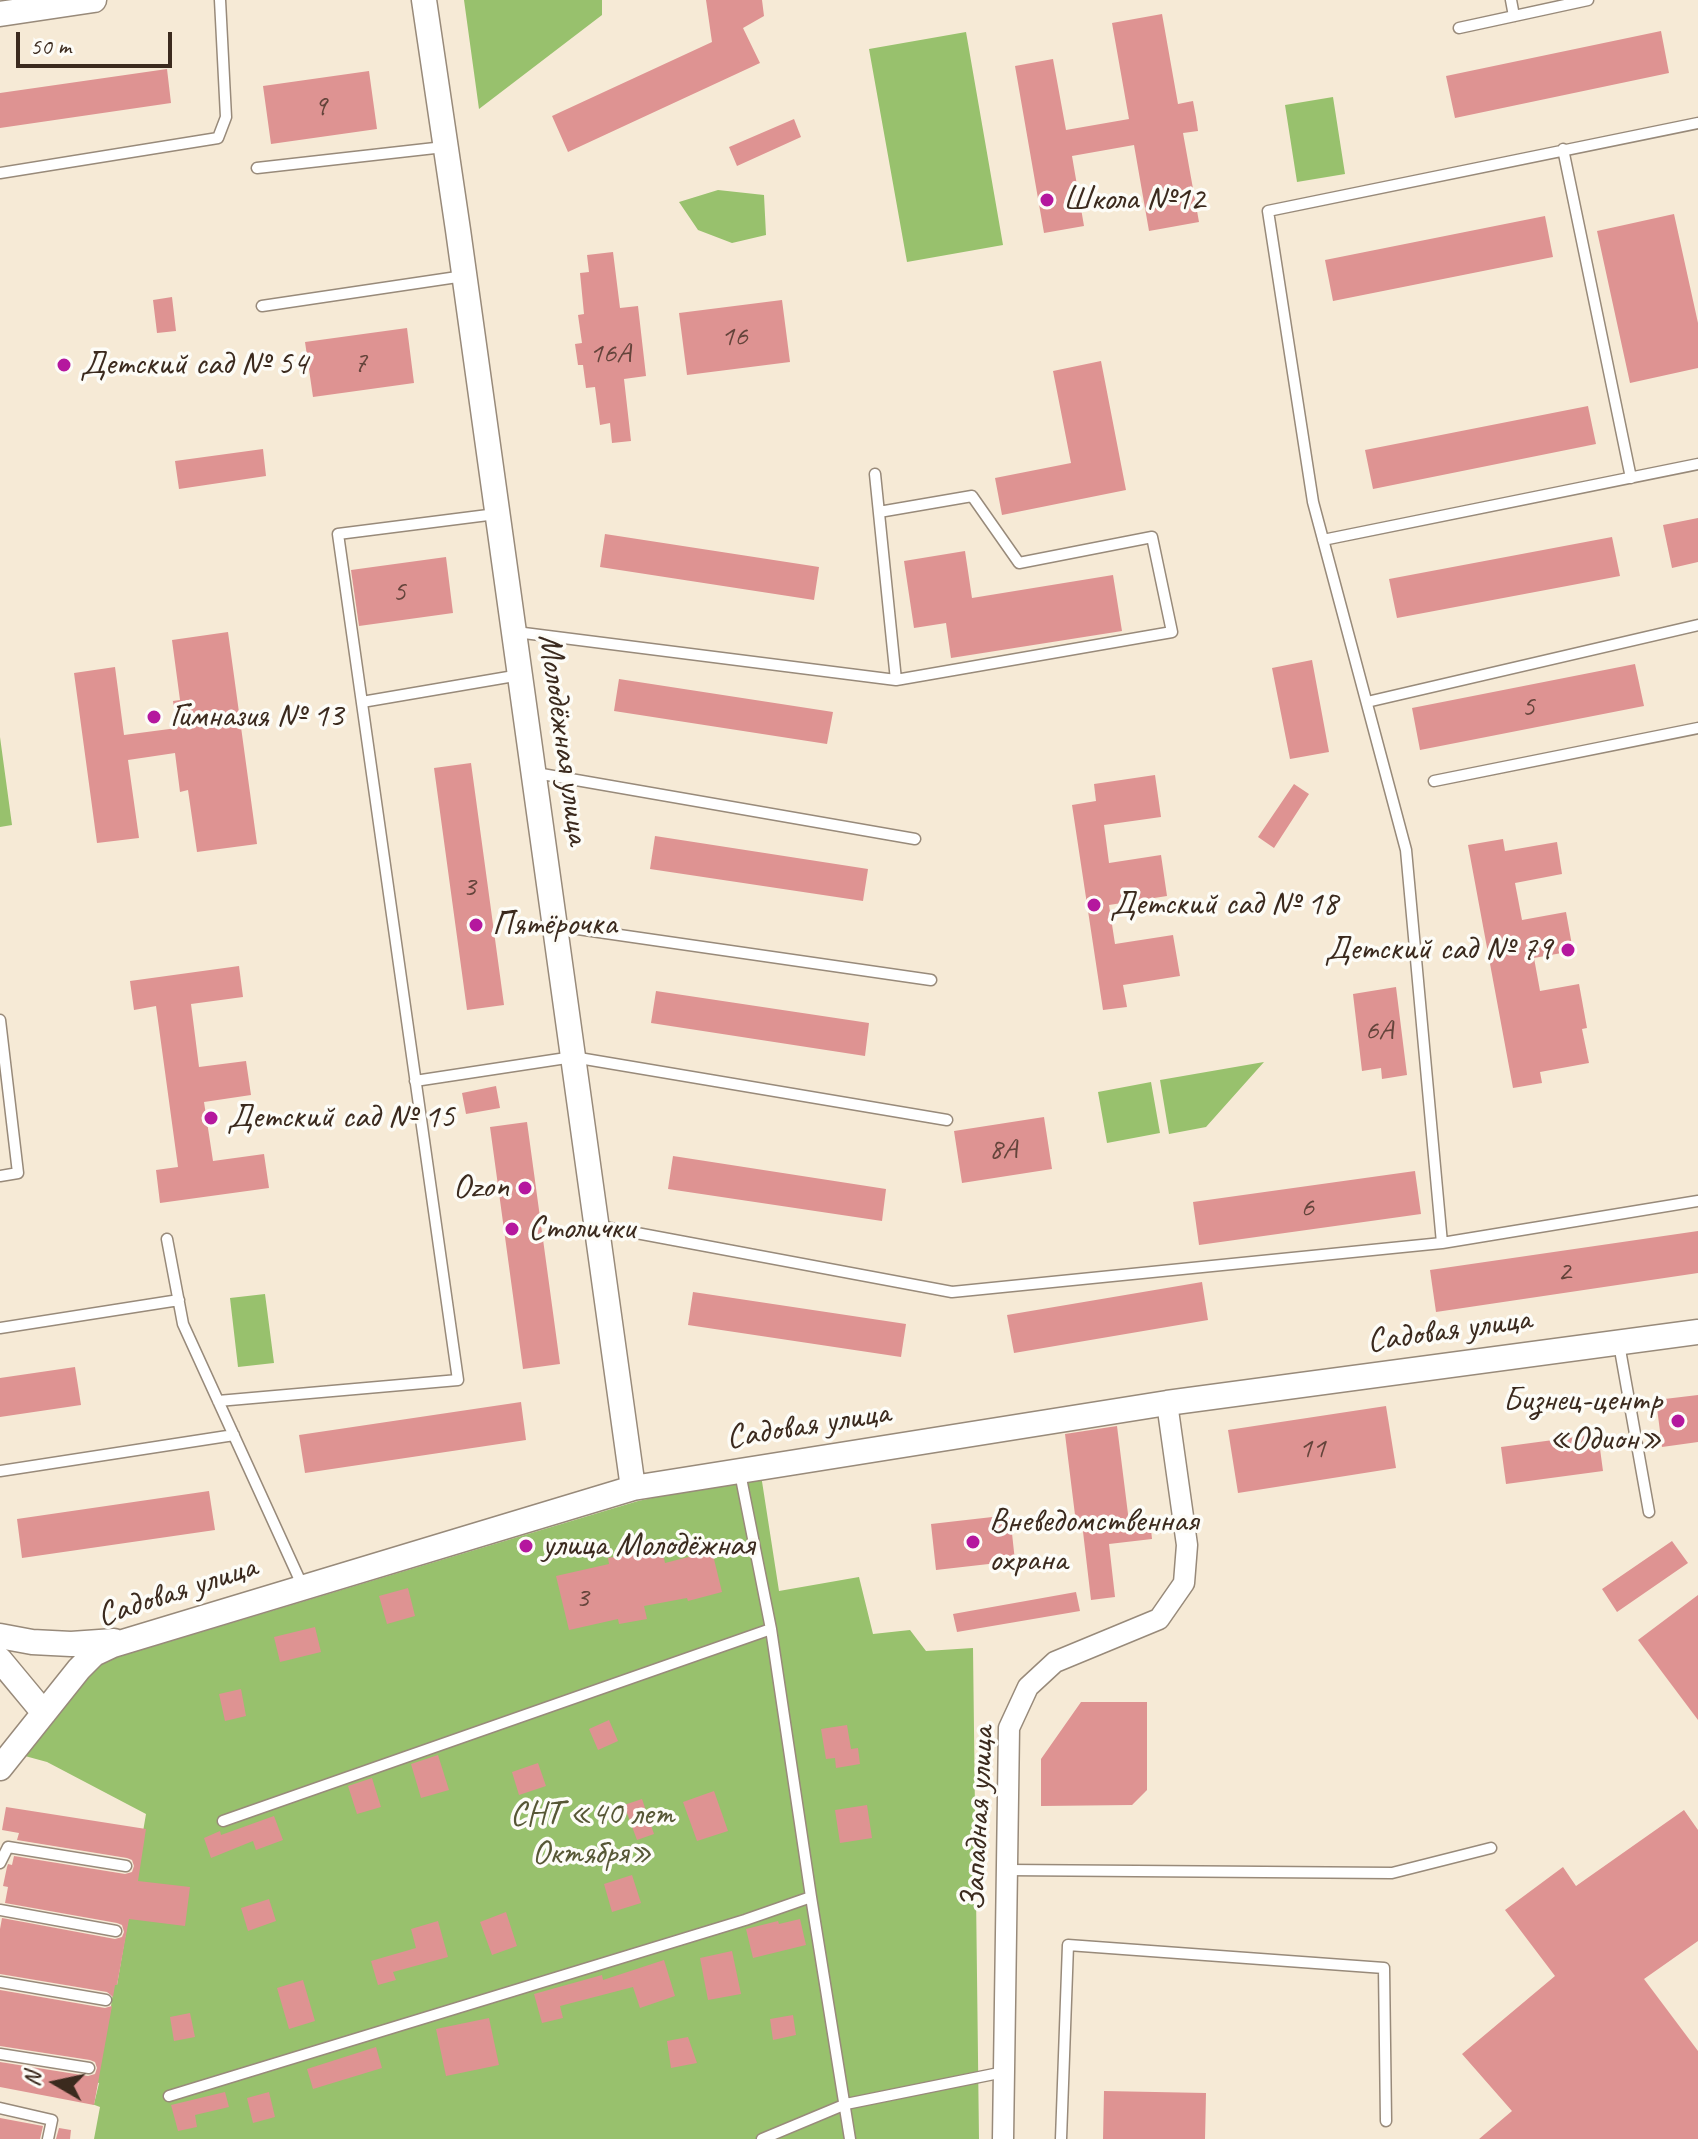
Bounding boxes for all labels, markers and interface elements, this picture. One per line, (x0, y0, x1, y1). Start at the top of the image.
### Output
scale bar (20, 16, 176, 66)
text: 50 m (30, 31, 71, 61)
house number: 9 (313, 89, 327, 125)
place label: Школа №12 (1063, 180, 1205, 220)
marker: Школа №12 (1038, 191, 1056, 209)
house number: 16 (721, 319, 747, 355)
house number: 16А (589, 336, 631, 372)
place label: Детский сад № 54 (80, 345, 308, 385)
house number: 7 (353, 345, 367, 381)
marker: Детский сад № 54 (55, 356, 73, 374)
house number: 5 (392, 574, 406, 610)
street label: Молодёжная улица (528, 631, 598, 847)
house number: 5 (1521, 689, 1535, 725)
place label: Гимназия № 13 (170, 697, 343, 737)
marker: Гимназия № 13 (145, 708, 163, 726)
house number: 3 (462, 869, 476, 905)
place label: Детский сад № 18 (1110, 885, 1338, 925)
marker: Детский сад № 18 (1085, 896, 1103, 914)
place label: Пятёрочка (492, 905, 617, 945)
marker: Пятёрочка (467, 916, 485, 934)
place label: Детский сад № 79 (1324, 930, 1552, 970)
marker: Детский сад № 79 (1559, 941, 1577, 959)
house number: 6А (1365, 1013, 1393, 1049)
place label: Детский сад № 15 (227, 1098, 455, 1138)
marker: Детский сад № 15 (202, 1109, 220, 1127)
house number: 8А (989, 1132, 1017, 1168)
place label: Ozon (453, 1168, 509, 1208)
marker: Ozon (516, 1179, 534, 1197)
house number: 6 (1300, 1190, 1314, 1226)
place label: Столички (528, 1209, 634, 1249)
marker: Столички (503, 1220, 521, 1238)
house number: 2 (1557, 1254, 1571, 1290)
street label: Садовая улица (1365, 1299, 1533, 1363)
place label: Бизнец-центр «Одион» (1503, 1381, 1662, 1460)
street label: Садовая улица (723, 1393, 893, 1459)
marker: Бизнец-центр «Одион» (1669, 1412, 1687, 1430)
house number: 11 (1299, 1431, 1325, 1467)
place label: Вневедомственная охрана (989, 1502, 1198, 1582)
place label: улица Молодёжная (542, 1526, 754, 1566)
marker: Вневедомственная охрана (964, 1533, 982, 1551)
marker: улица Молодёжная (517, 1537, 535, 1555)
street label: Садовая улица (92, 1547, 262, 1637)
house number: 3 (575, 1580, 589, 1616)
street label: Западная улица (954, 1726, 1004, 1912)
park label: СНТ «40 лет Октября» (510, 1795, 674, 1874)
north arrow (16, 2043, 96, 2123)
text: N (17, 2070, 47, 2088)

